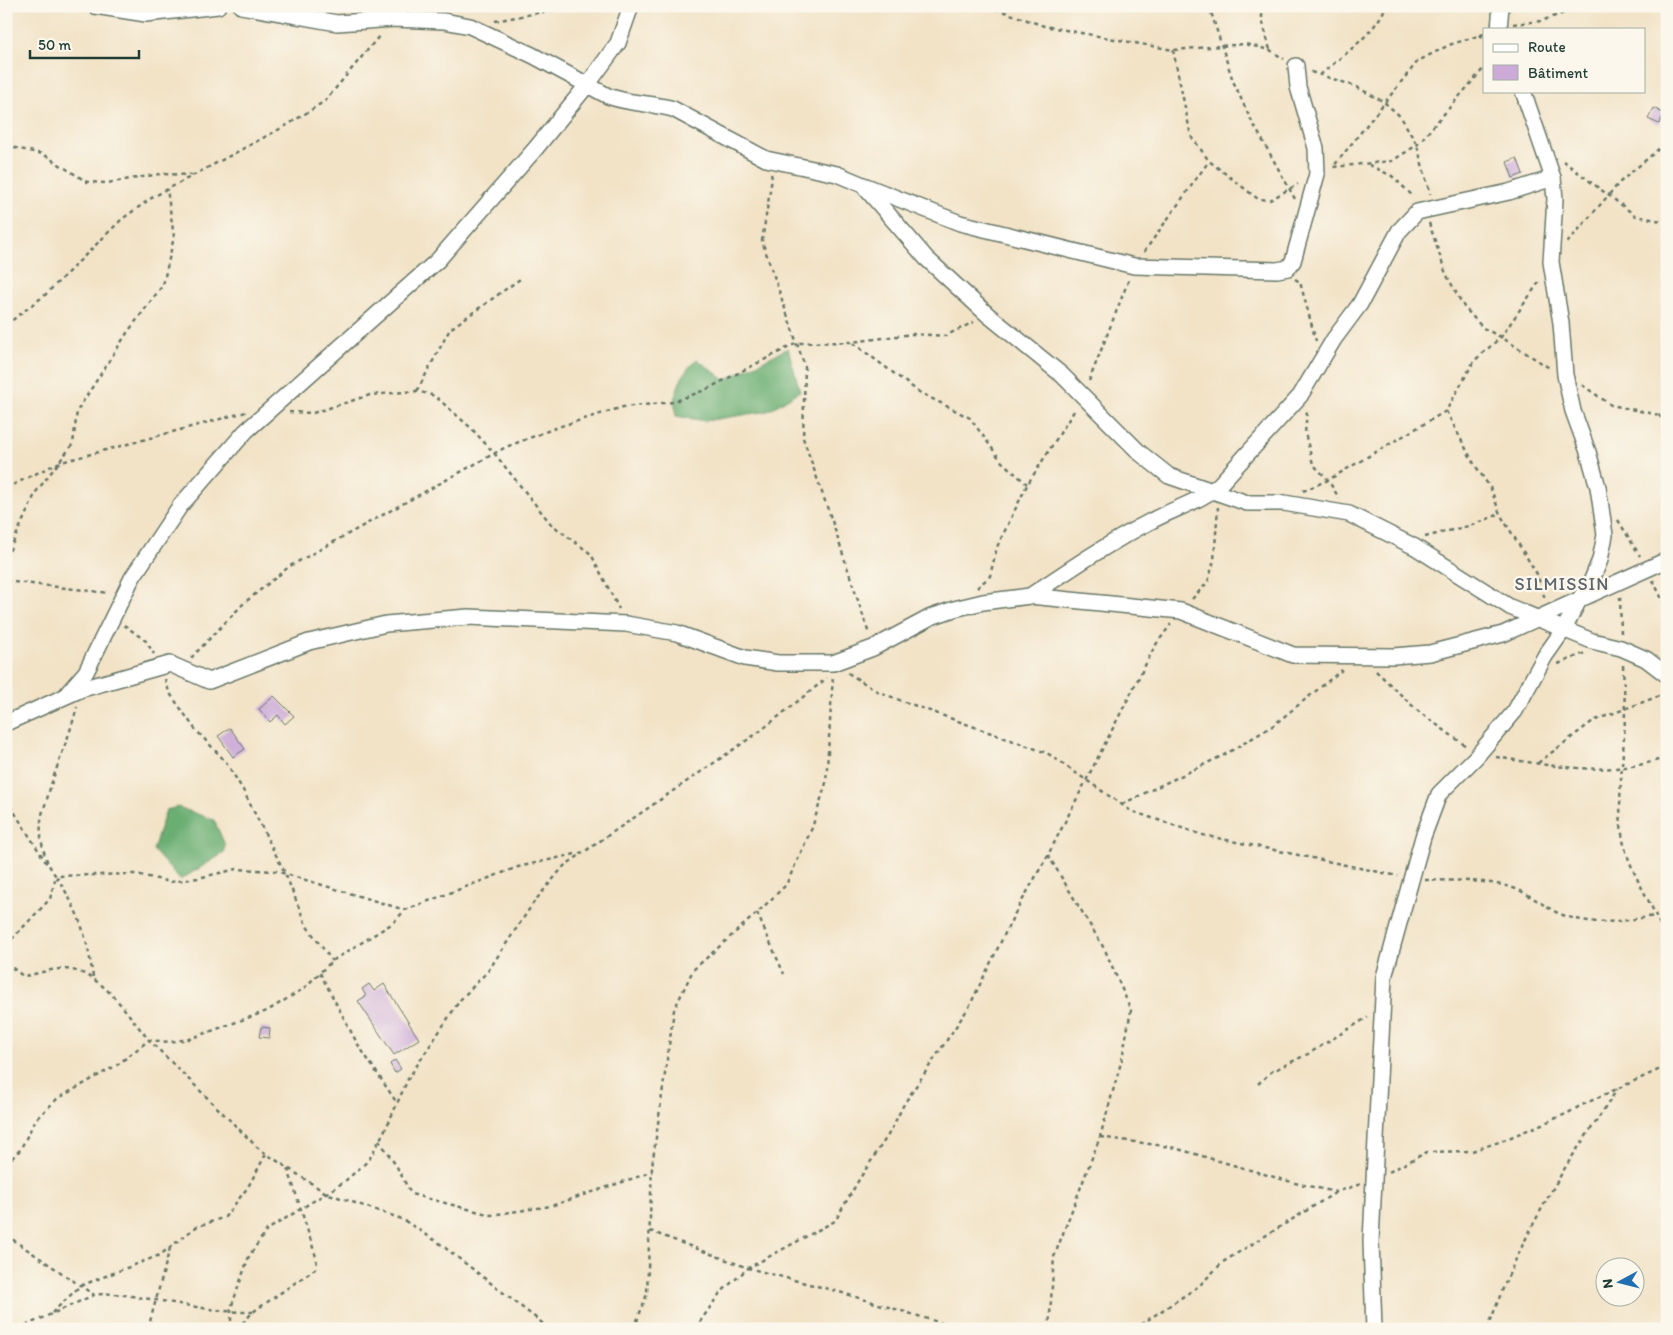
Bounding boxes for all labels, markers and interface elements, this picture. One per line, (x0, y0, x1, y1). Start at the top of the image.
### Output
scale bar (30, 28, 139, 60)
legend (1483, 28, 1646, 92)
text: 50 m (38, 36, 71, 54)
text: Route (1528, 38, 1566, 56)
text: Bâtiment (1528, 64, 1589, 82)
district label: SILMISSIN (1515, 573, 1609, 595)
north arrow (1596, 1258, 1646, 1308)
text: N (1599, 1278, 1617, 1289)

